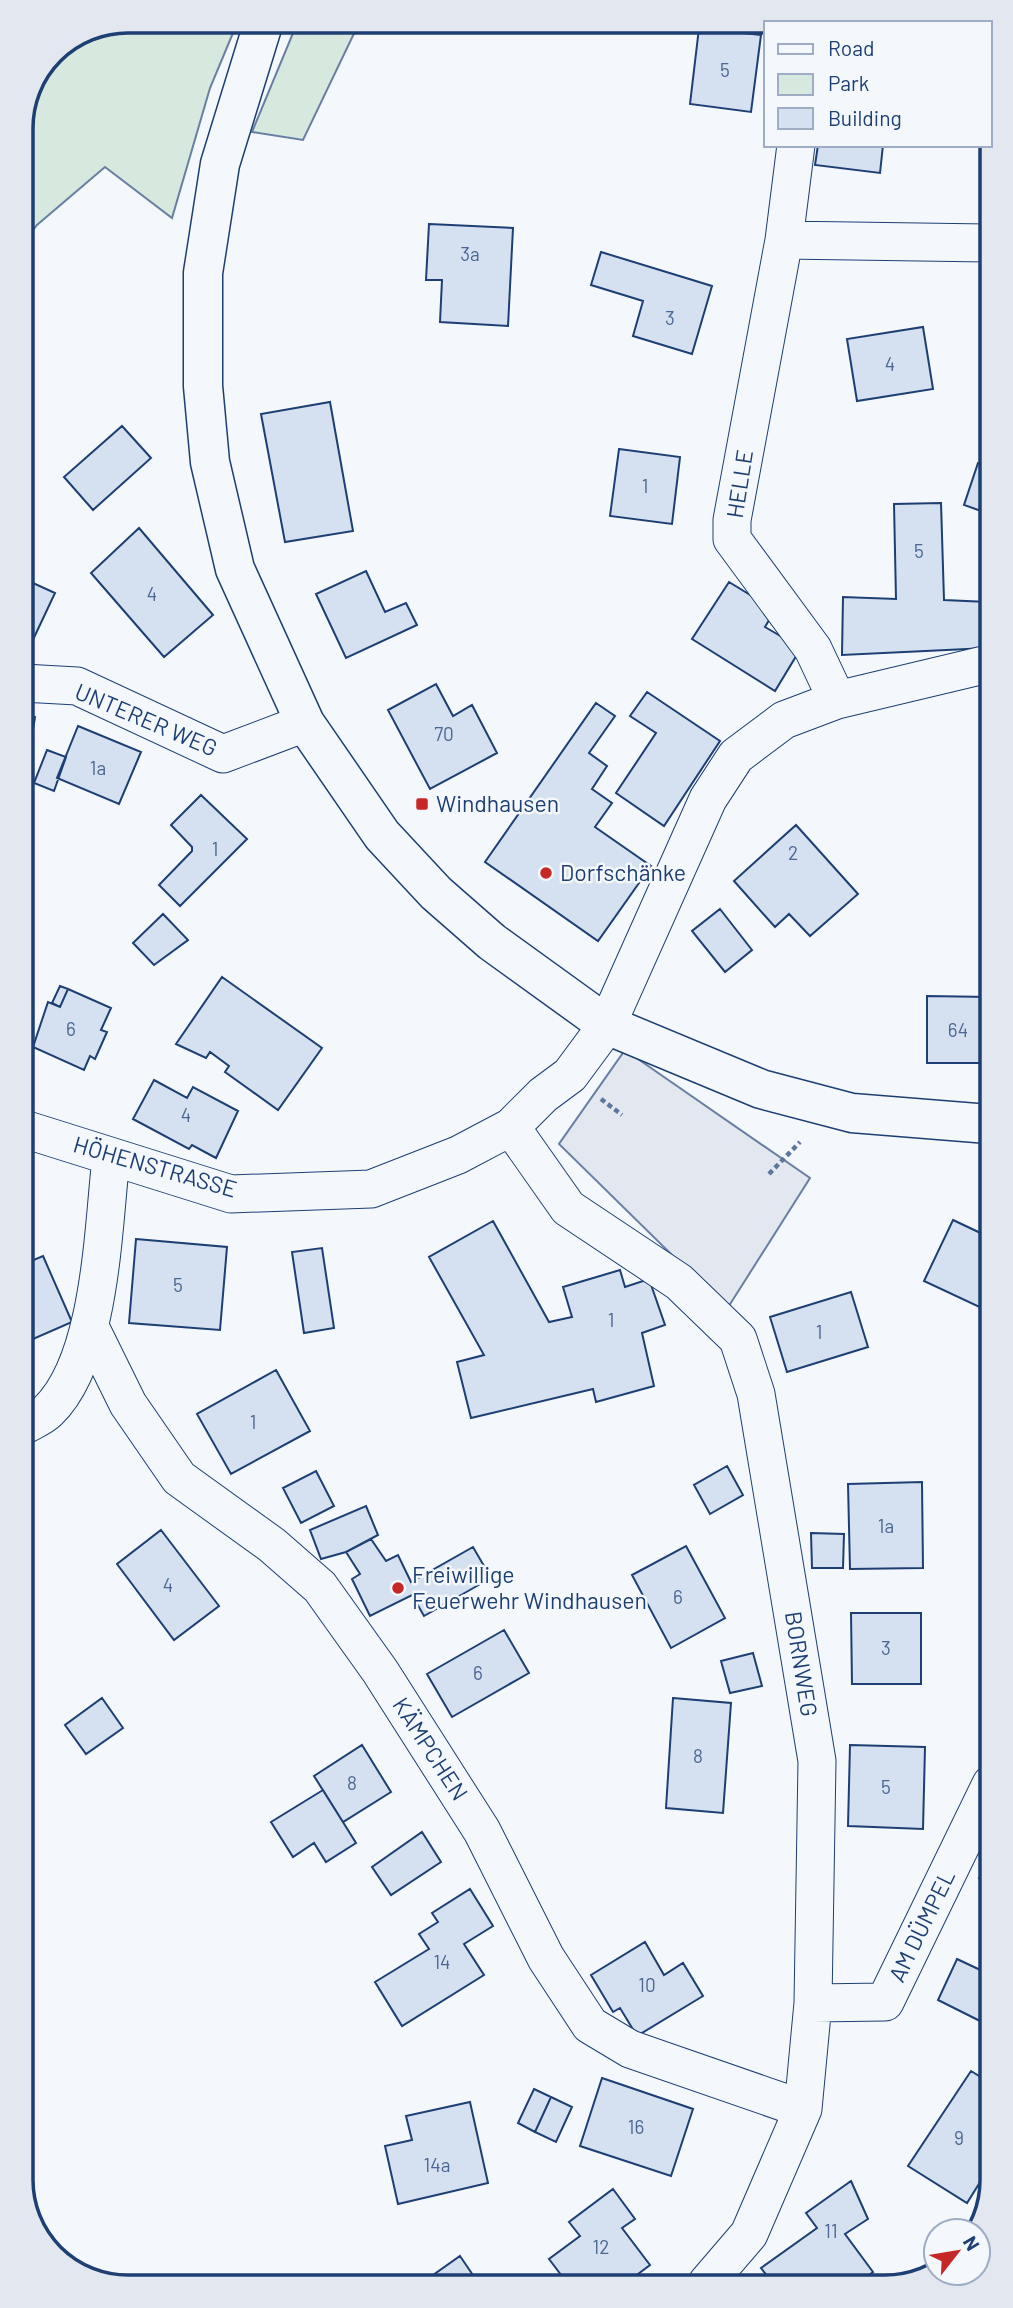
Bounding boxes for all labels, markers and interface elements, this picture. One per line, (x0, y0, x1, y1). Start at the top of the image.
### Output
legend (764, 21, 992, 147)
text: Road (828, 35, 874, 60)
house number: 5 (720, 58, 730, 81)
text: Park (828, 70, 869, 95)
text: Building (828, 105, 902, 130)
house number: 3a (460, 242, 480, 265)
house number: 3 (665, 306, 675, 329)
house number: 4 (885, 352, 895, 375)
street label: HELLE (720, 448, 758, 520)
house number: 1 (642, 474, 648, 497)
house number: 5 (914, 539, 924, 562)
house number: 4 (147, 582, 157, 605)
street label: UNTERER WEG (71, 676, 222, 762)
house number: 70 (434, 722, 454, 745)
house number: 1a (90, 756, 106, 779)
place label: Windhausen (436, 789, 559, 817)
marker: Windhausen (414, 796, 430, 812)
house number: 1 (212, 837, 218, 860)
house number: 2 (788, 841, 798, 864)
place label: Dorfschänke (560, 858, 686, 886)
marker: Dorfschänke (538, 865, 554, 881)
house number: 6 (66, 1017, 76, 1040)
house number: 64 (948, 1018, 968, 1041)
house number: 4 (181, 1103, 191, 1126)
street label: HÖHENSTRASSE (70, 1129, 240, 1203)
house number: 5 (173, 1273, 183, 1296)
house number: 1 (608, 1308, 614, 1331)
house number: 1 (816, 1320, 822, 1343)
house number: 1 (250, 1410, 256, 1433)
house number: 1a (878, 1514, 894, 1537)
place label: Freiwillige Feuerwehr Windhausen (412, 1560, 647, 1614)
house number: 4 (163, 1573, 173, 1596)
marker: Freiwillige Feuerwehr Windhausen (390, 1580, 406, 1596)
house number: 6 (673, 1585, 683, 1608)
street label: BORNWEG (780, 1609, 824, 1718)
house number: 3 (881, 1636, 891, 1659)
house number: 6 (473, 1661, 483, 1684)
street label: KÄMPCHEN (387, 1692, 474, 1805)
house number: 8 (693, 1744, 703, 1767)
house number: 8 (347, 1771, 357, 1794)
house number: 5 (881, 1775, 891, 1798)
street label: AM DÜMPEL (882, 1865, 960, 1986)
house number: 14 (433, 1950, 451, 1973)
house number: 10 (638, 1973, 656, 1996)
house number: 16 (628, 2115, 644, 2138)
house number: 9 (954, 2126, 964, 2149)
house number: 14a (424, 2153, 450, 2176)
north arrow (922, 2217, 992, 2287)
house number: 11 (824, 2219, 838, 2242)
text: N (959, 2232, 985, 2254)
house number: 12 (593, 2235, 609, 2258)

